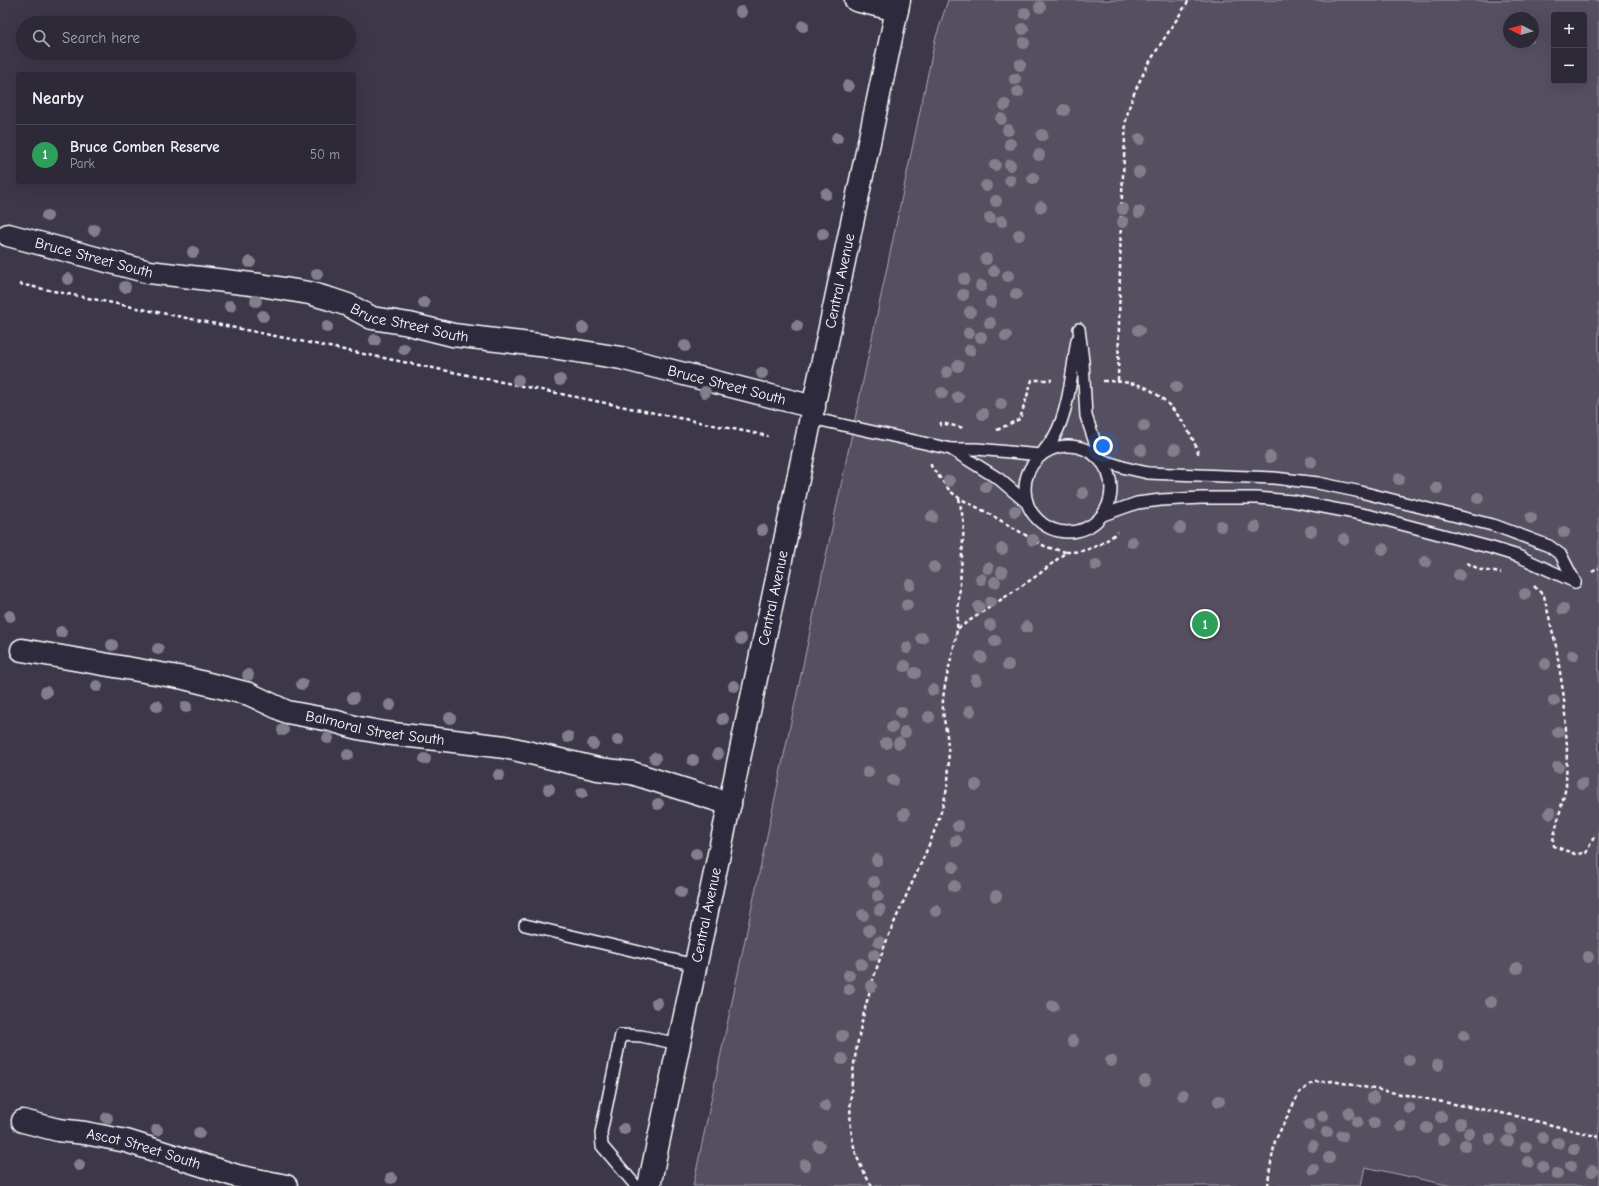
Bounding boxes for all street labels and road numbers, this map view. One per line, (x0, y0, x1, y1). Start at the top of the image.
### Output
street label: Central Avenue (821, 231, 859, 330)
street label: Bruce Street South (33, 233, 155, 282)
street label: Bruce Street South (347, 299, 470, 346)
street label: Bruce Street South (666, 361, 788, 409)
street label: Central Avenue (754, 548, 792, 647)
street label: Balmoral Street South (304, 707, 446, 749)
street label: Central Avenue (687, 865, 725, 964)
street label: Ascot Street South (85, 1124, 203, 1173)

